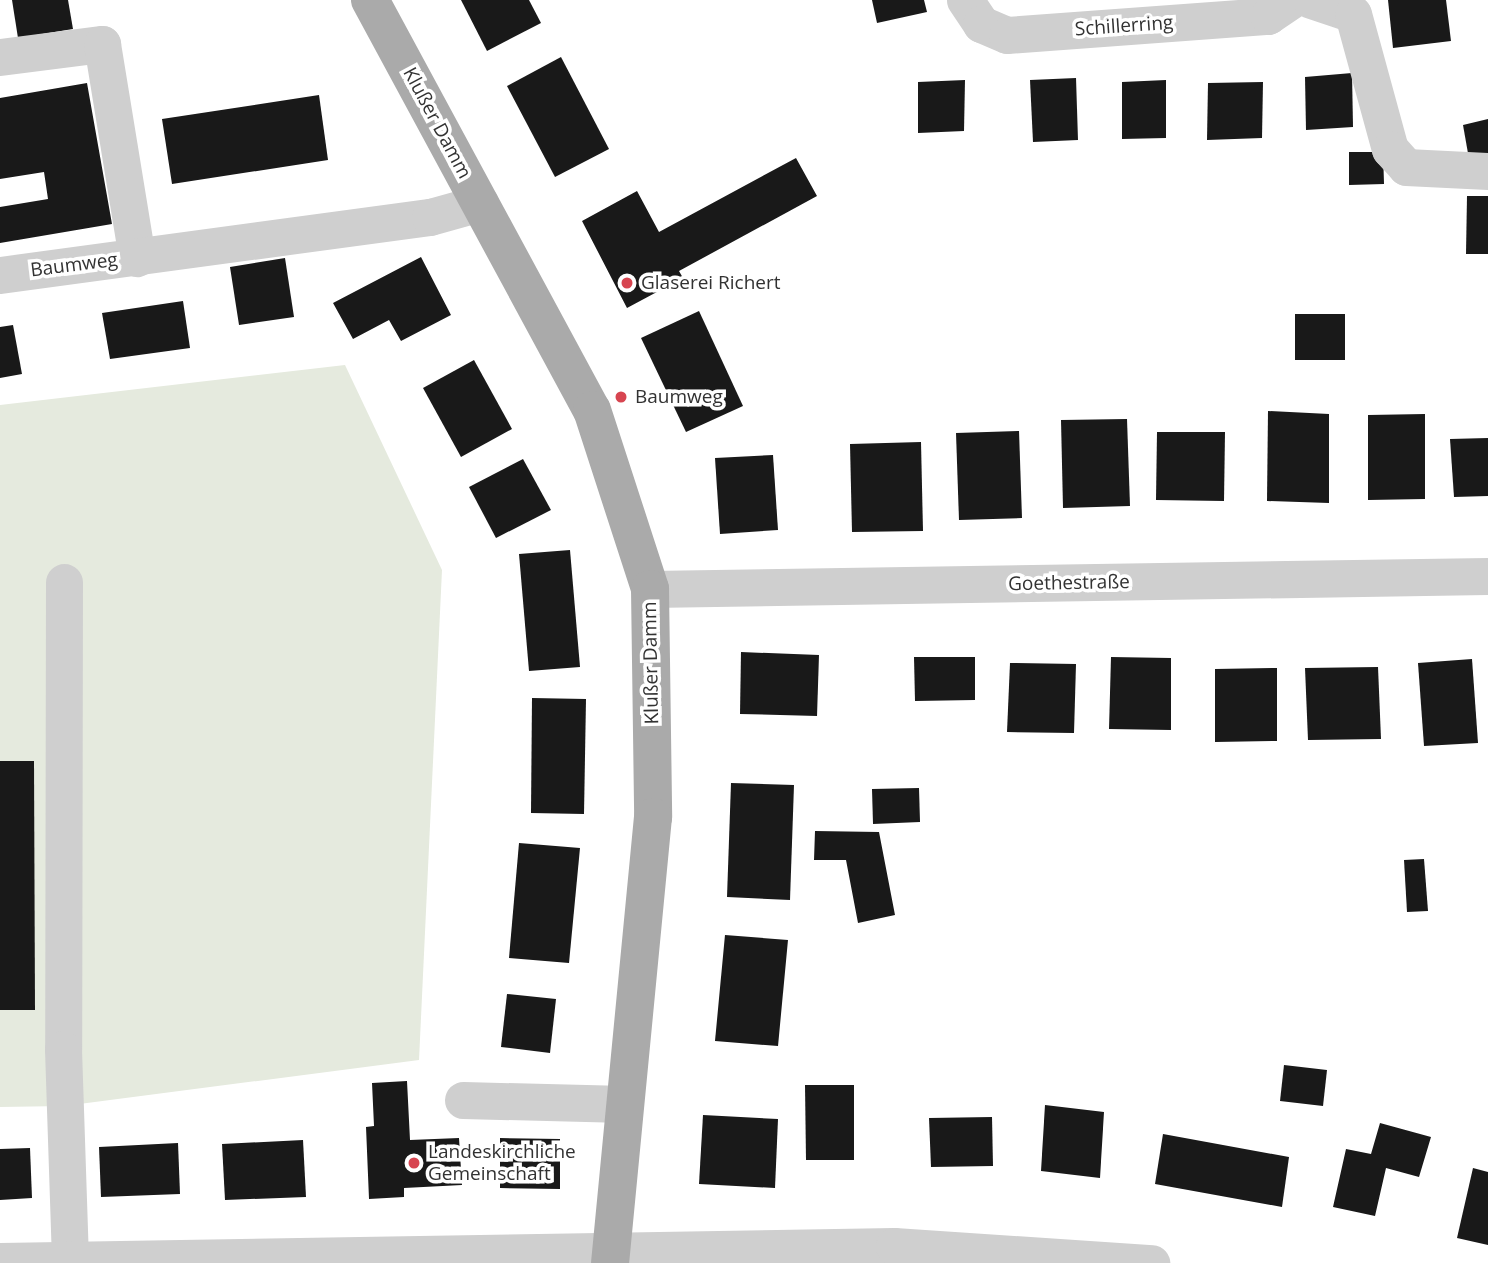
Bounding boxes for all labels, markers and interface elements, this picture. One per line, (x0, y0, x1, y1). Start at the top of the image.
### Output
street label: Schillerring (1074, 11, 1174, 41)
street label: Klußer Damm (398, 63, 476, 183)
street label: Baumweg (29, 248, 119, 282)
place label: Glaserei Richert (641, 272, 781, 294)
marker: Glaserei Richert (619, 275, 635, 291)
place label: Baumweg (635, 386, 723, 408)
marker: Baumweg (613, 389, 629, 405)
street label: Goethestraße (1008, 571, 1130, 595)
street label: Klußer Damm (639, 601, 663, 725)
place label: Landeskirchliche Gemeinschaft (428, 1141, 576, 1185)
marker: Landeskirchliche Gemeinschaft (406, 1155, 422, 1171)

